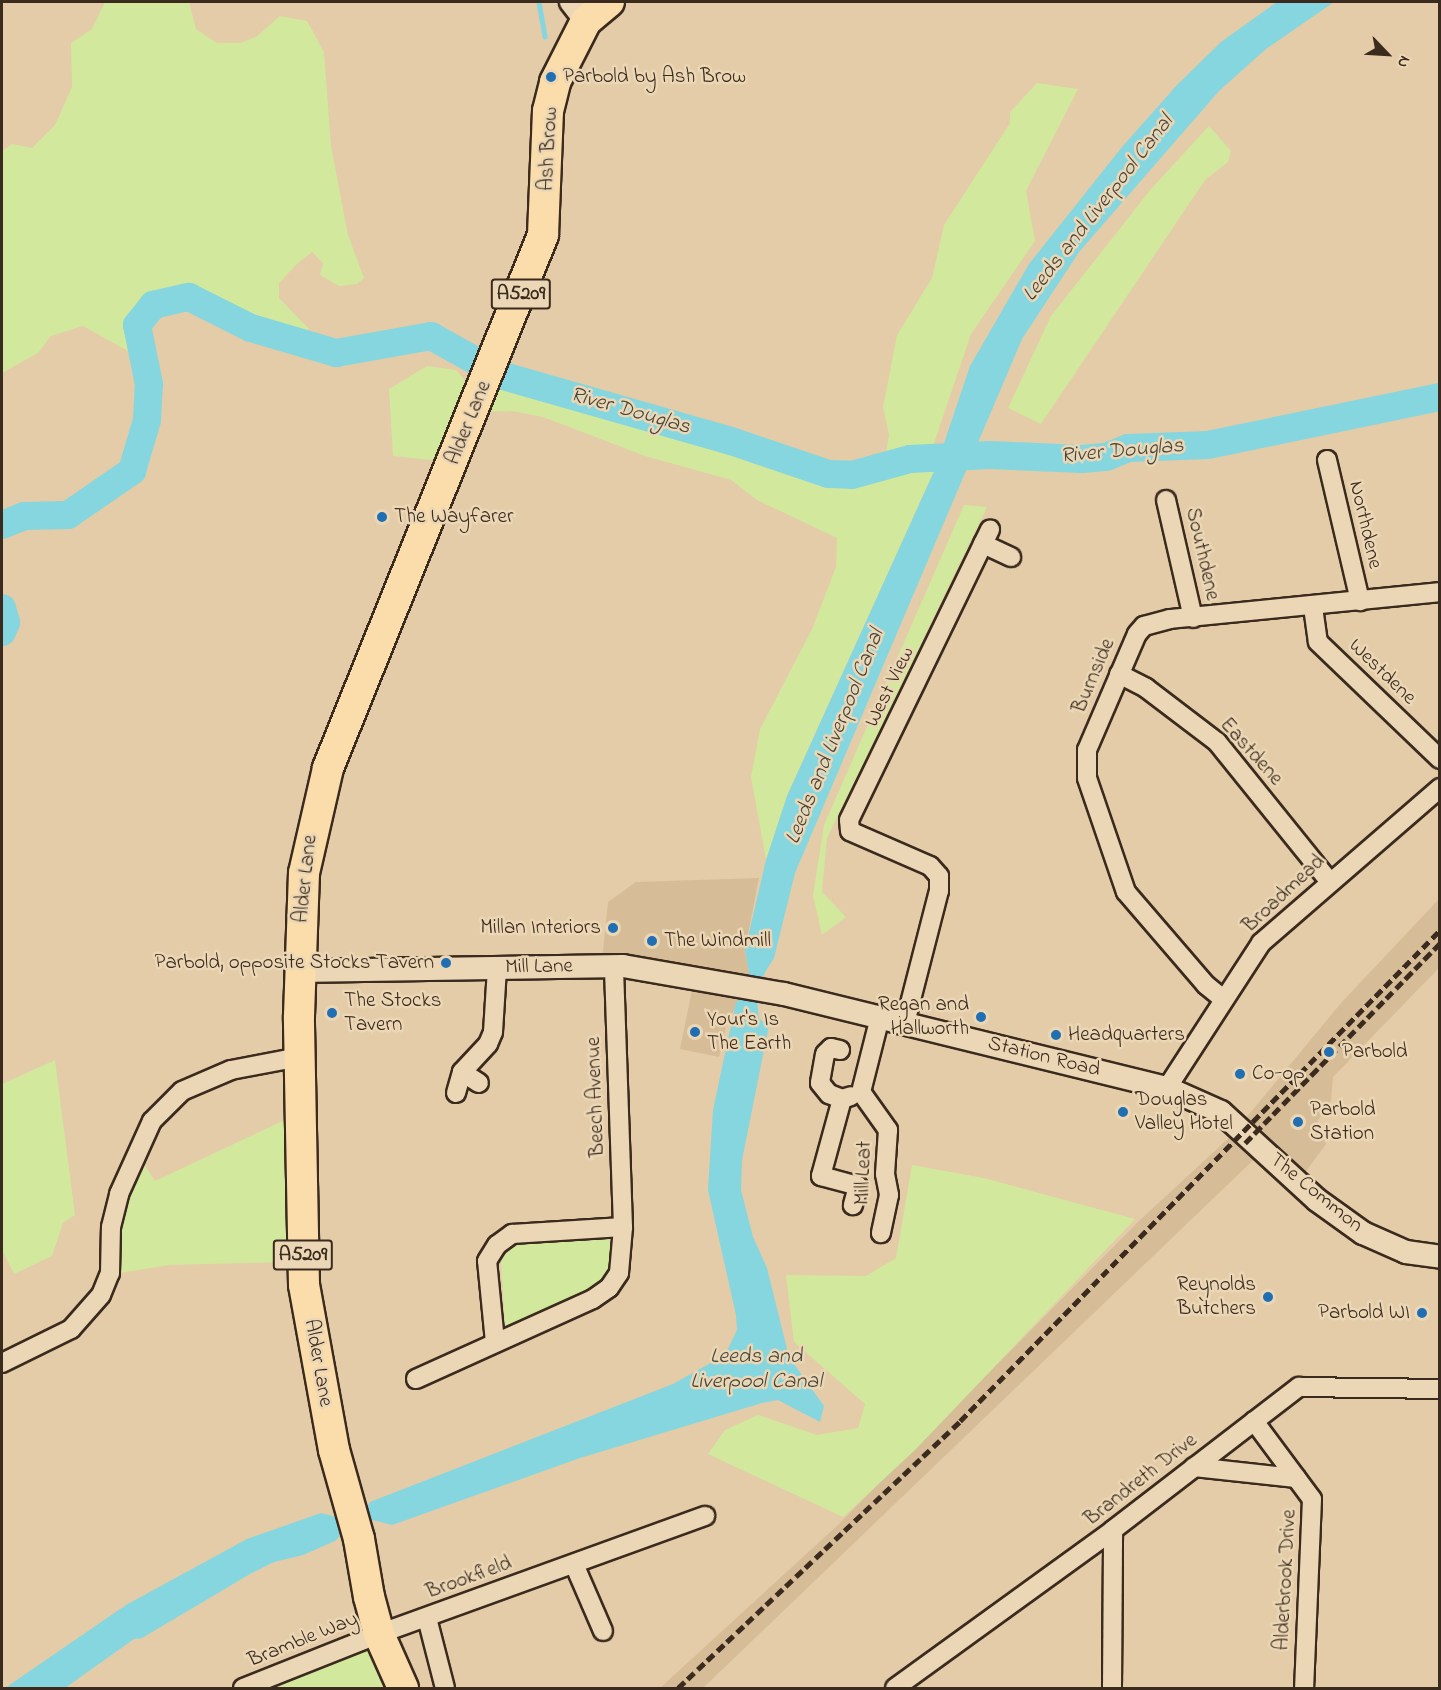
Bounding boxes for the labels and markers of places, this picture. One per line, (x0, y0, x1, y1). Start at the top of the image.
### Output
place label: Parbold by Ash Brow (563, 64, 746, 90)
marker: Parbold by Ash Brow (544, 70, 558, 84)
place label: The Wayfarer (394, 504, 513, 530)
marker: The Wayfarer (375, 510, 389, 524)
place label: Millan Interiors (480, 915, 601, 941)
marker: Millan Interiors (606, 921, 620, 935)
place label: The Windmill (664, 928, 771, 954)
marker: The Windmill (645, 934, 659, 948)
place label: Parbold, opposite Stocks Tavern (155, 950, 434, 976)
marker: Parbold, opposite Stocks Tavern (439, 956, 453, 970)
place label: The Stocks Tavern (344, 988, 441, 1038)
place label: Regan and Hallworth (878, 992, 969, 1042)
marker: The Stocks Tavern (325, 1006, 339, 1020)
place label: Your's Is The Earth (707, 1007, 791, 1057)
marker: Regan and Hallworth (974, 1010, 988, 1024)
place label: Headquarters (1068, 1022, 1185, 1048)
marker: Your's Is The Earth (688, 1025, 702, 1039)
marker: Headquarters (1049, 1028, 1063, 1042)
place label: Parbold (1342, 1039, 1407, 1065)
marker: Parbold (1320, 1043, 1338, 1061)
place label: Co-op (1252, 1061, 1305, 1087)
marker: Co-op (1233, 1067, 1247, 1081)
place label: Douglas Valley Hotel (1135, 1087, 1233, 1137)
place label: Parbold Station (1310, 1097, 1375, 1147)
marker: Douglas Valley Hotel (1116, 1105, 1130, 1119)
marker: Parbold Station (1291, 1115, 1305, 1129)
place label: Reynolds Butchers (1177, 1272, 1256, 1322)
marker: Reynolds Butchers (1261, 1290, 1275, 1304)
place label: Parbold WI (1318, 1300, 1410, 1326)
marker: Parbold WI (1415, 1306, 1429, 1320)

